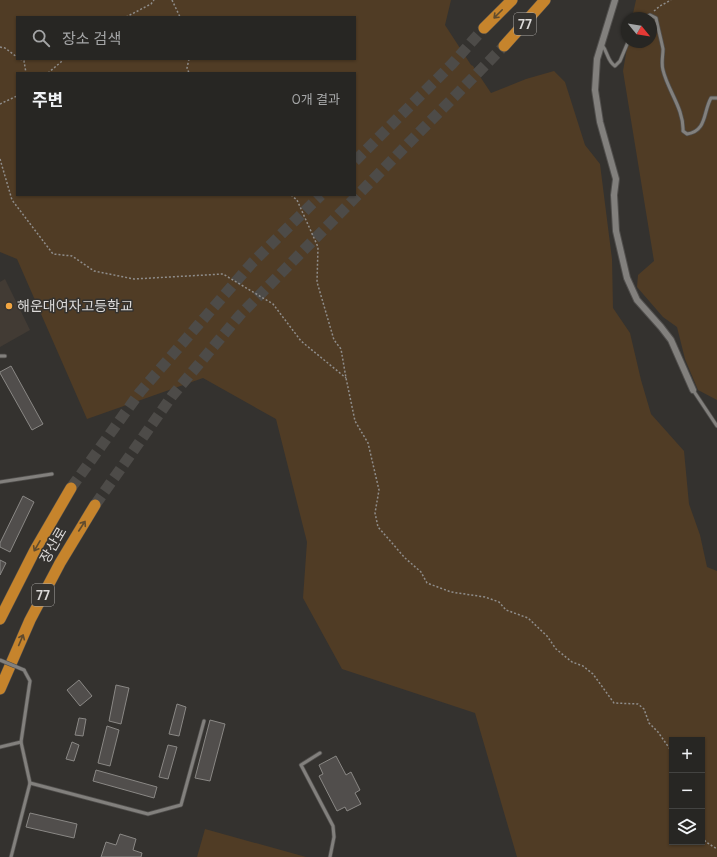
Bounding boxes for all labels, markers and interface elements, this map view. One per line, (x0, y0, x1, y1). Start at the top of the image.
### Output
one-way arrow (493, 9, 503, 19)
north arrow (621, 12, 657, 48)
road number: 77 (514, 13, 536, 35)
search box (16, 16, 356, 60)
icon: search (30, 27, 52, 49)
text: 장소 검색 (62, 29, 121, 49)
text: 주변 (32, 89, 63, 111)
text: 0개 결과 (292, 91, 340, 108)
place label: 해운대여자고등학교 (17, 297, 133, 315)
marker: 해운대여자고등학교 (4, 301, 14, 311)
one-way arrow (79, 520, 87, 532)
street label: 장산로 (36, 524, 71, 566)
one-way arrow (33, 540, 40, 552)
road number: 77 (32, 584, 54, 606)
one-way arrow (18, 635, 25, 647)
map controls (669, 737, 705, 845)
button: + (669, 737, 705, 773)
button: − (669, 773, 705, 809)
button: layers (669, 809, 705, 845)

